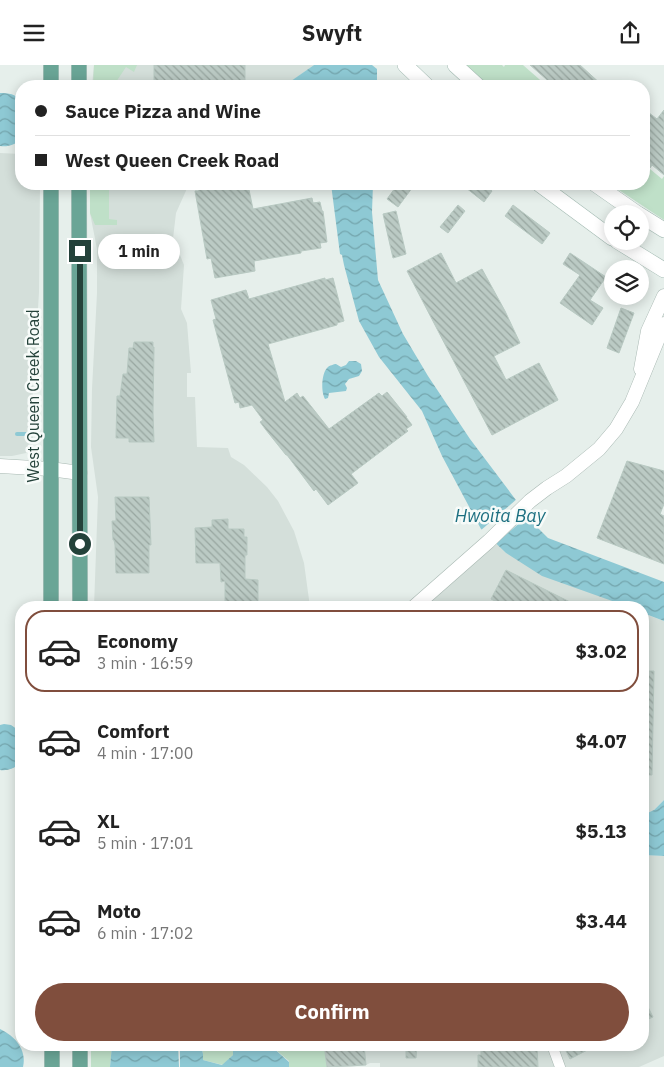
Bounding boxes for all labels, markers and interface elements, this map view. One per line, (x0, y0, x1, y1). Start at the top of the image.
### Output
text: Swyft (302, 18, 362, 47)
icon: menu (20, 19, 48, 47)
icon: share (616, 19, 644, 47)
text: Sauce Pizza and Wine (65, 99, 261, 123)
text: West Queen Creek Road (65, 148, 279, 172)
map controls (604, 205, 649, 305)
button: locate (604, 205, 649, 250)
callout: 1 min (98, 233, 180, 269)
route end (69, 240, 91, 262)
text: 1 min (118, 241, 160, 261)
button: layers (604, 260, 649, 305)
street label: West Queen Creek Road (23, 309, 43, 483)
water label: Hwoita Bay (455, 504, 547, 527)
route start (69, 533, 91, 555)
icon: car (37, 629, 82, 674)
text: Economy (97, 629, 178, 653)
text: $3.02 (575, 639, 627, 663)
text: 3 min · 16:59 (97, 653, 193, 673)
icon: car (37, 719, 82, 764)
text: Comfort (97, 719, 170, 743)
text: $4.07 (575, 729, 627, 753)
text: 4 min · 17:00 (97, 743, 193, 763)
icon: car (37, 809, 82, 854)
text: XL (97, 809, 120, 833)
text: $5.13 (575, 819, 627, 843)
text: 5 min · 17:01 (97, 833, 193, 853)
icon: car (37, 899, 82, 944)
text: Moto (97, 899, 141, 923)
text: $3.44 (575, 909, 627, 933)
text: 6 min · 17:02 (97, 923, 193, 943)
button: Confirm (35, 983, 629, 1041)

